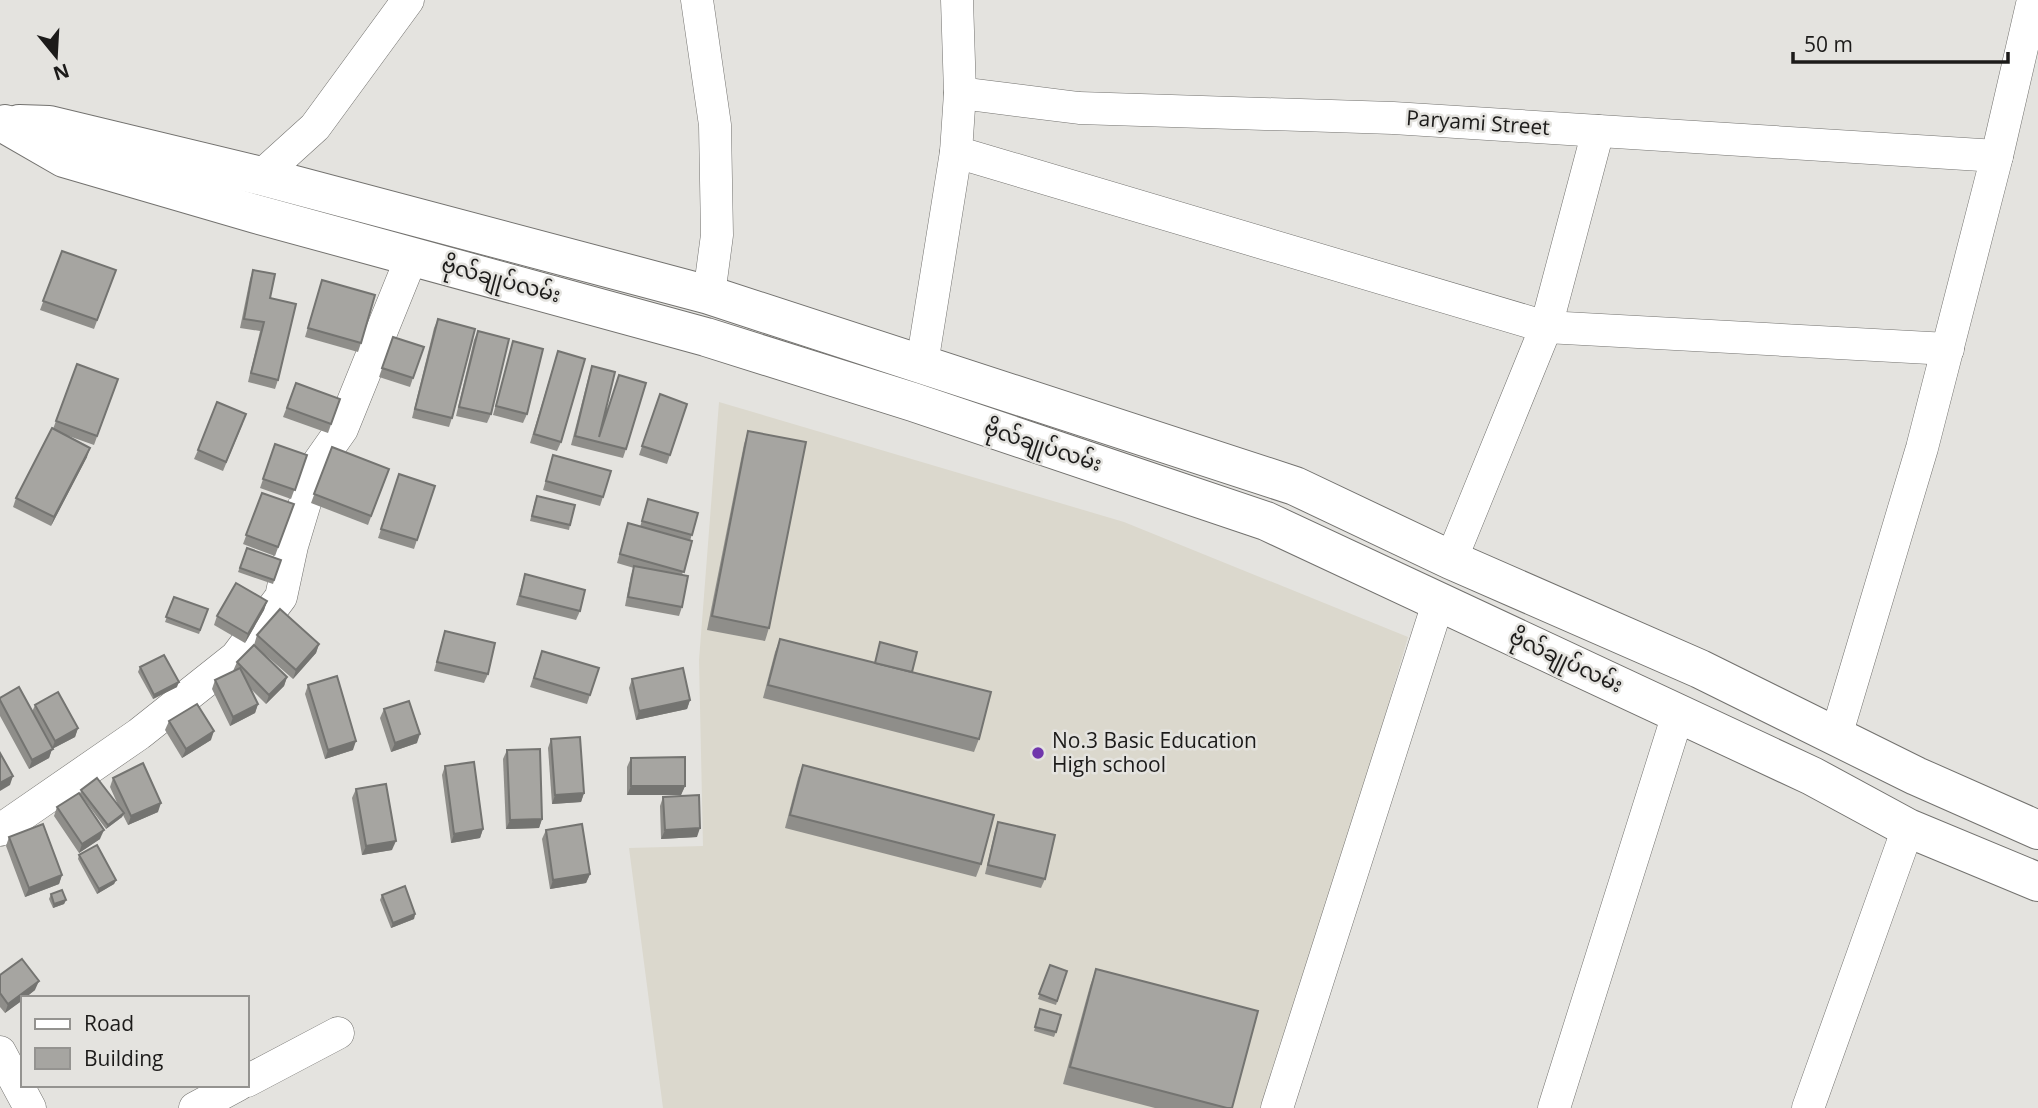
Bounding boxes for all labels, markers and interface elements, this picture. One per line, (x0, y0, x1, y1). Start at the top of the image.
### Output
north arrow (21, 21, 91, 91)
scale bar (1793, 21, 2008, 65)
text: 50 m (1804, 30, 1853, 58)
text: N (50, 57, 73, 87)
street label: Paryami Street (1405, 103, 1551, 141)
street label: ဗိုလ်ချုပ်လမ်း (437, 249, 564, 313)
street label: ဗိုလ်ချုပ်လမ်း (979, 412, 1106, 482)
street label: ဗိုလ်ချုပ်လမ်း (1503, 621, 1628, 703)
place label: No.3 Basic Education High school (1052, 726, 1257, 778)
marker: No.3 Basic Education High school (1030, 745, 1046, 761)
legend (21, 996, 248, 1087)
text: Road (84, 1009, 134, 1037)
text: Building (84, 1044, 163, 1072)

